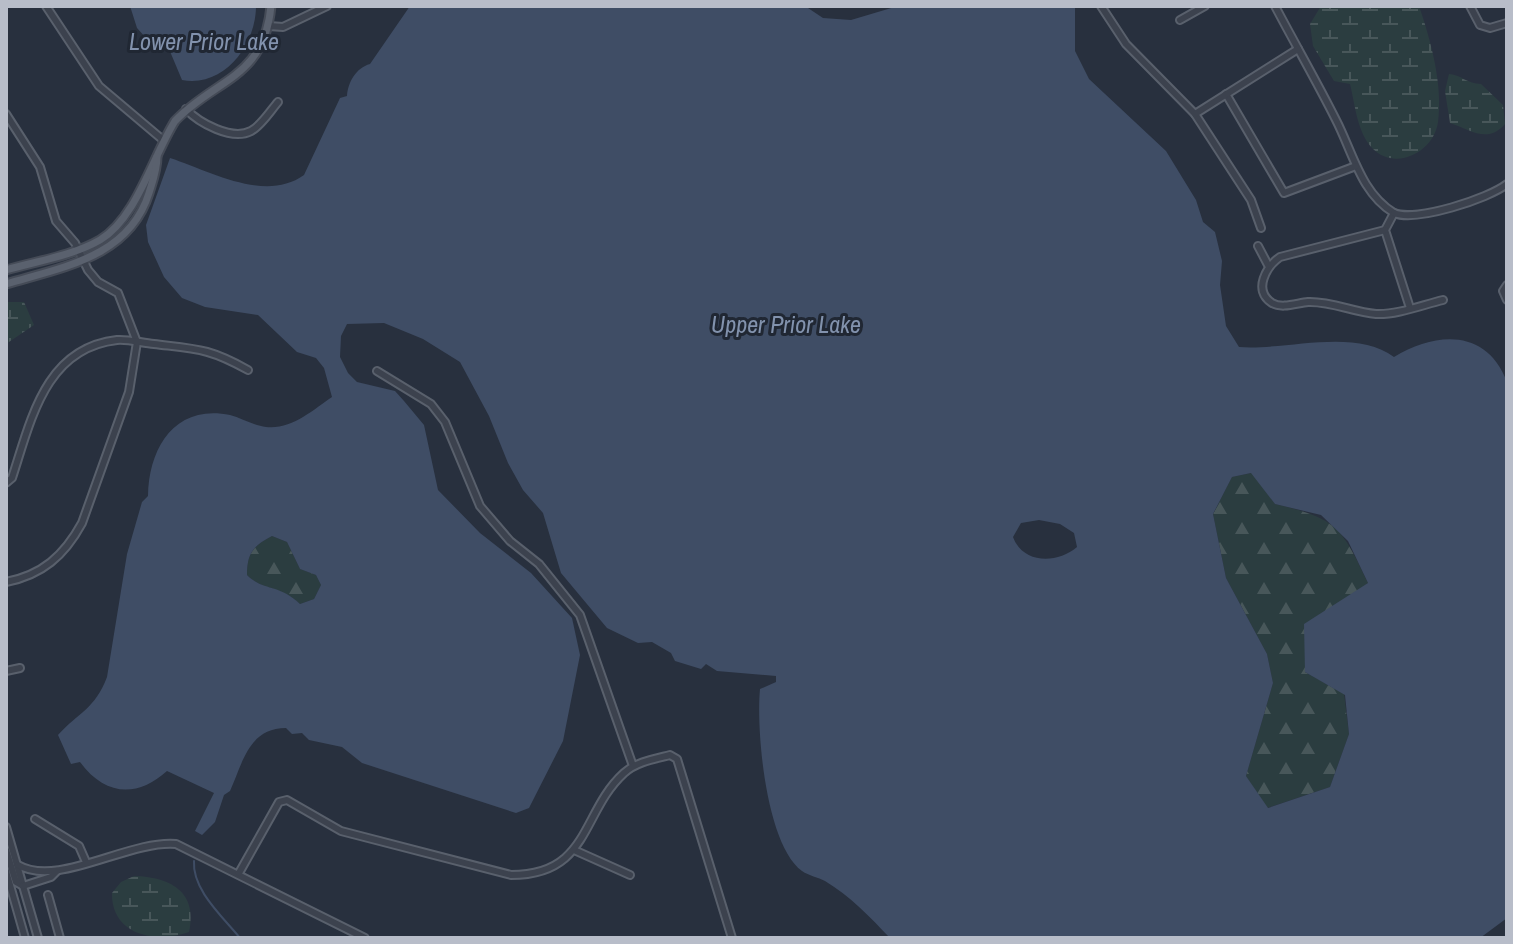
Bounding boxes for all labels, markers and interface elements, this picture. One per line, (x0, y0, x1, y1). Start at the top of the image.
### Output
water label: Lower Prior Lake (129, 25, 279, 57)
water label: Upper Prior Lake (711, 308, 861, 340)

